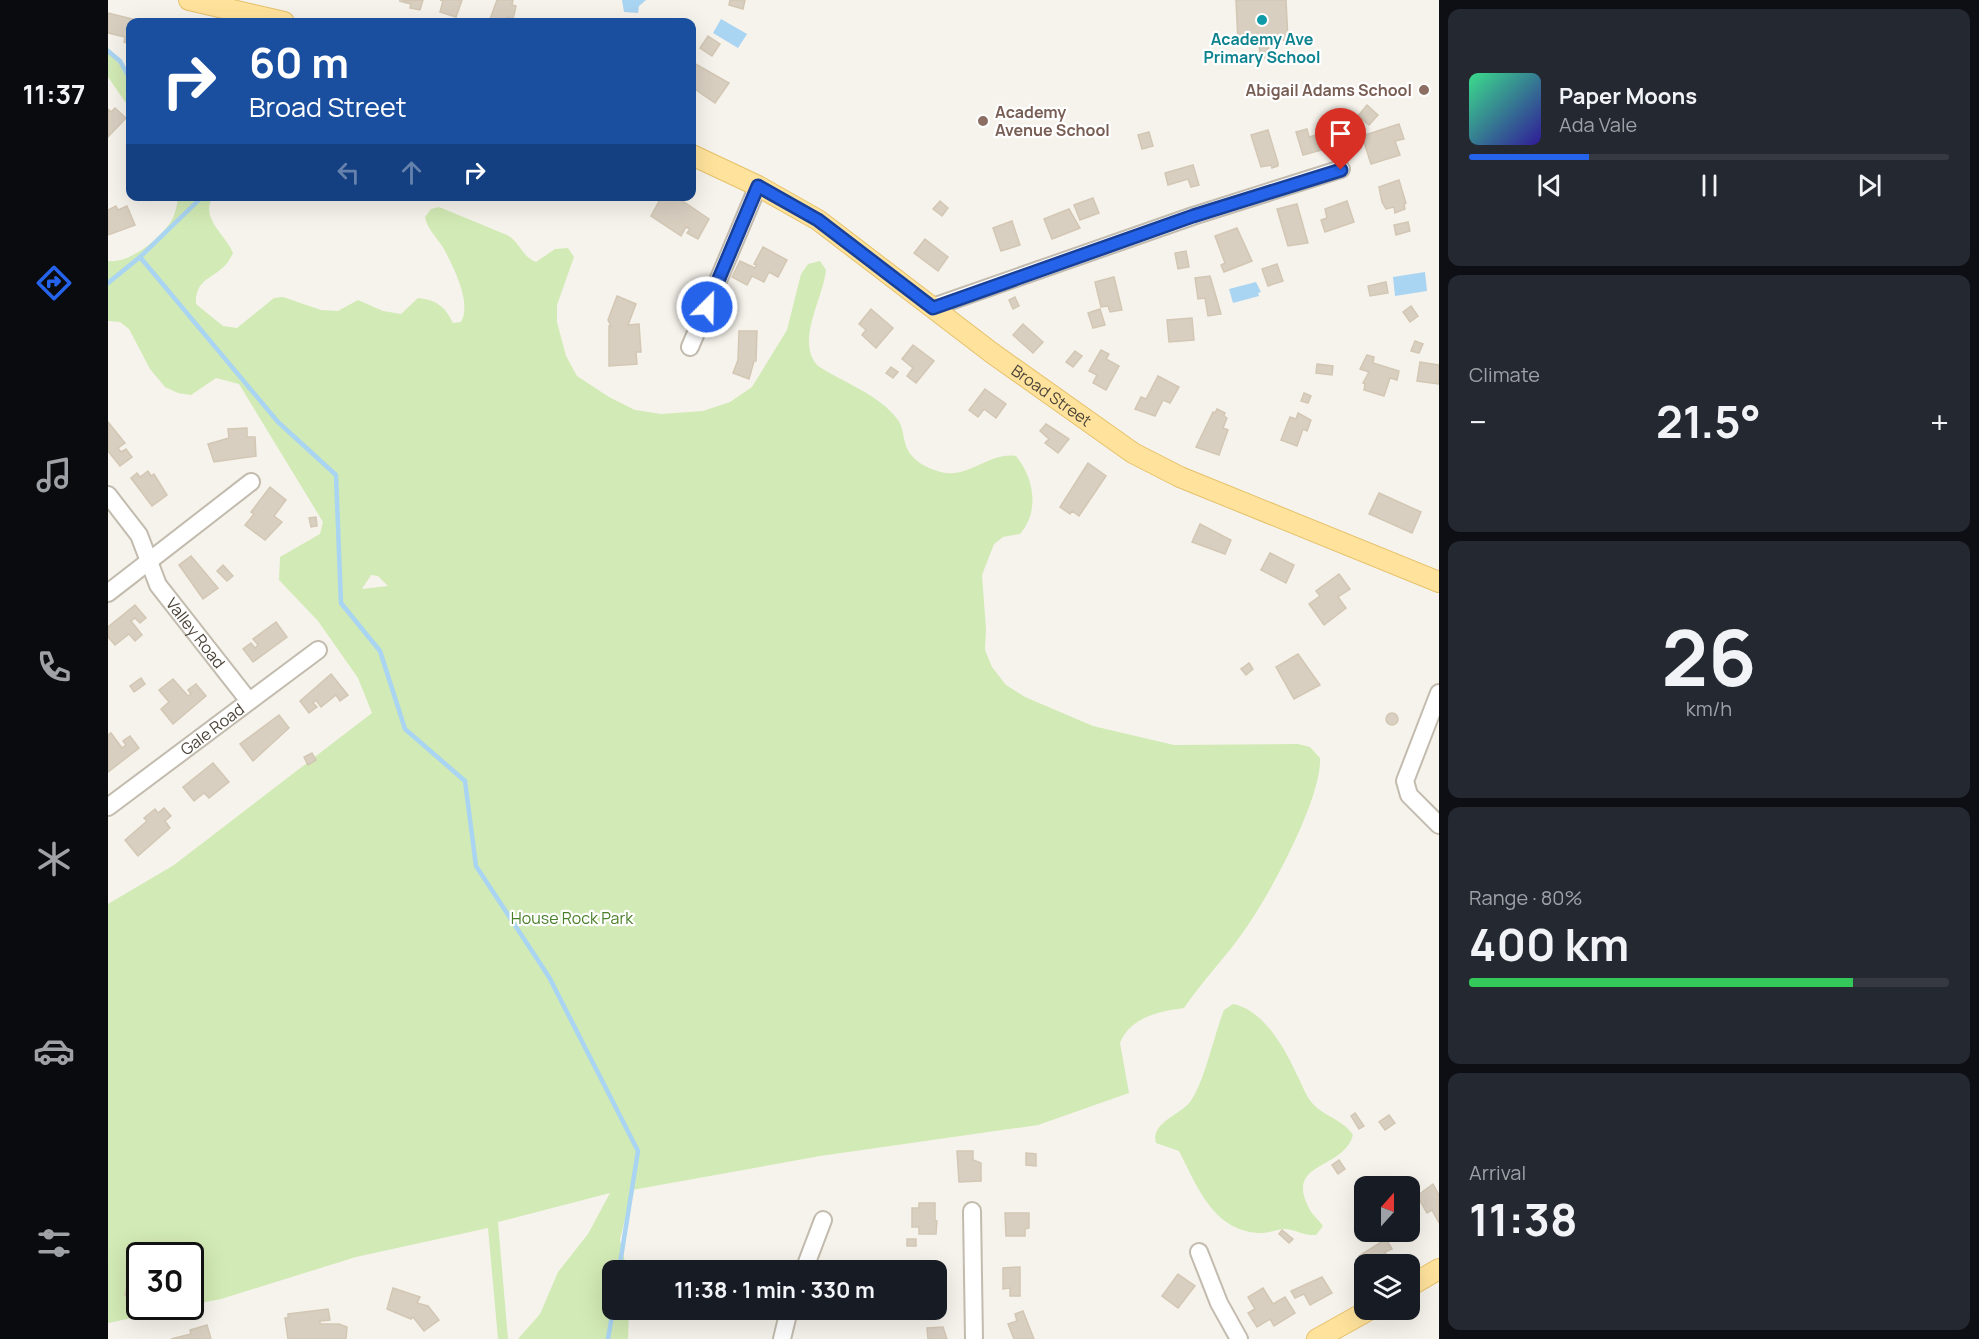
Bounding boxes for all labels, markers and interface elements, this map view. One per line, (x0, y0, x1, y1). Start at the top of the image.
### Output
marker: Academy Ave Primary School (1255, 13, 1269, 27)
place label: Academy Ave Primary School (1204, 28, 1320, 68)
text: 60 m (249, 33, 349, 91)
icon: right (150, 42, 228, 120)
text: 11:37 (22, 75, 86, 112)
place label: Abigail Adams School (1246, 79, 1412, 101)
text: Paper Moons (1559, 81, 1697, 111)
marker: Abigail Adams School (1417, 83, 1431, 97)
text: Broad Street (249, 88, 407, 125)
place label: Academy Avenue School (995, 101, 1110, 141)
pin (1315, 108, 1366, 170)
text: Ada Vale (1559, 111, 1637, 138)
marker: Academy Avenue School (976, 114, 990, 128)
icon: arrive (1324, 117, 1357, 150)
icon: left (332, 156, 365, 189)
icon: ahead (395, 156, 428, 189)
icon: right (458, 156, 491, 189)
icon: previous (1533, 169, 1566, 202)
icon: pause (1693, 169, 1726, 202)
icon: next (1853, 169, 1886, 202)
icon: directions (33, 262, 75, 304)
position arrow (675, 275, 739, 339)
street label: Broad Street (1007, 359, 1096, 431)
text: Climate (1469, 361, 1540, 388)
text: 21.5° (1656, 390, 1761, 452)
text: − (1469, 399, 1487, 444)
text: + (1930, 399, 1949, 444)
icon: music (33, 454, 75, 496)
street label: Valley Road (161, 593, 230, 673)
text: 26 (1662, 603, 1756, 709)
icon: phone (33, 646, 75, 688)
text: km/h (1686, 695, 1732, 722)
street label: Gale Road (176, 698, 249, 760)
icon: climate (33, 838, 75, 880)
text: Range · 80% (1469, 884, 1583, 911)
park label: House Rock Park (511, 907, 634, 929)
text: 400 km (1469, 913, 1629, 975)
icon: car (33, 1030, 75, 1072)
text: Arrival (1469, 1159, 1526, 1186)
north arrow (1354, 1176, 1420, 1242)
map controls (1354, 1176, 1420, 1320)
text: 11:38 (1469, 1188, 1578, 1250)
icon: filters (33, 1222, 75, 1264)
speed limit sign: 30 (126, 1242, 204, 1320)
button: layers (1354, 1254, 1420, 1320)
text: 11:38 · 1 min · 330 m (674, 1275, 875, 1305)

